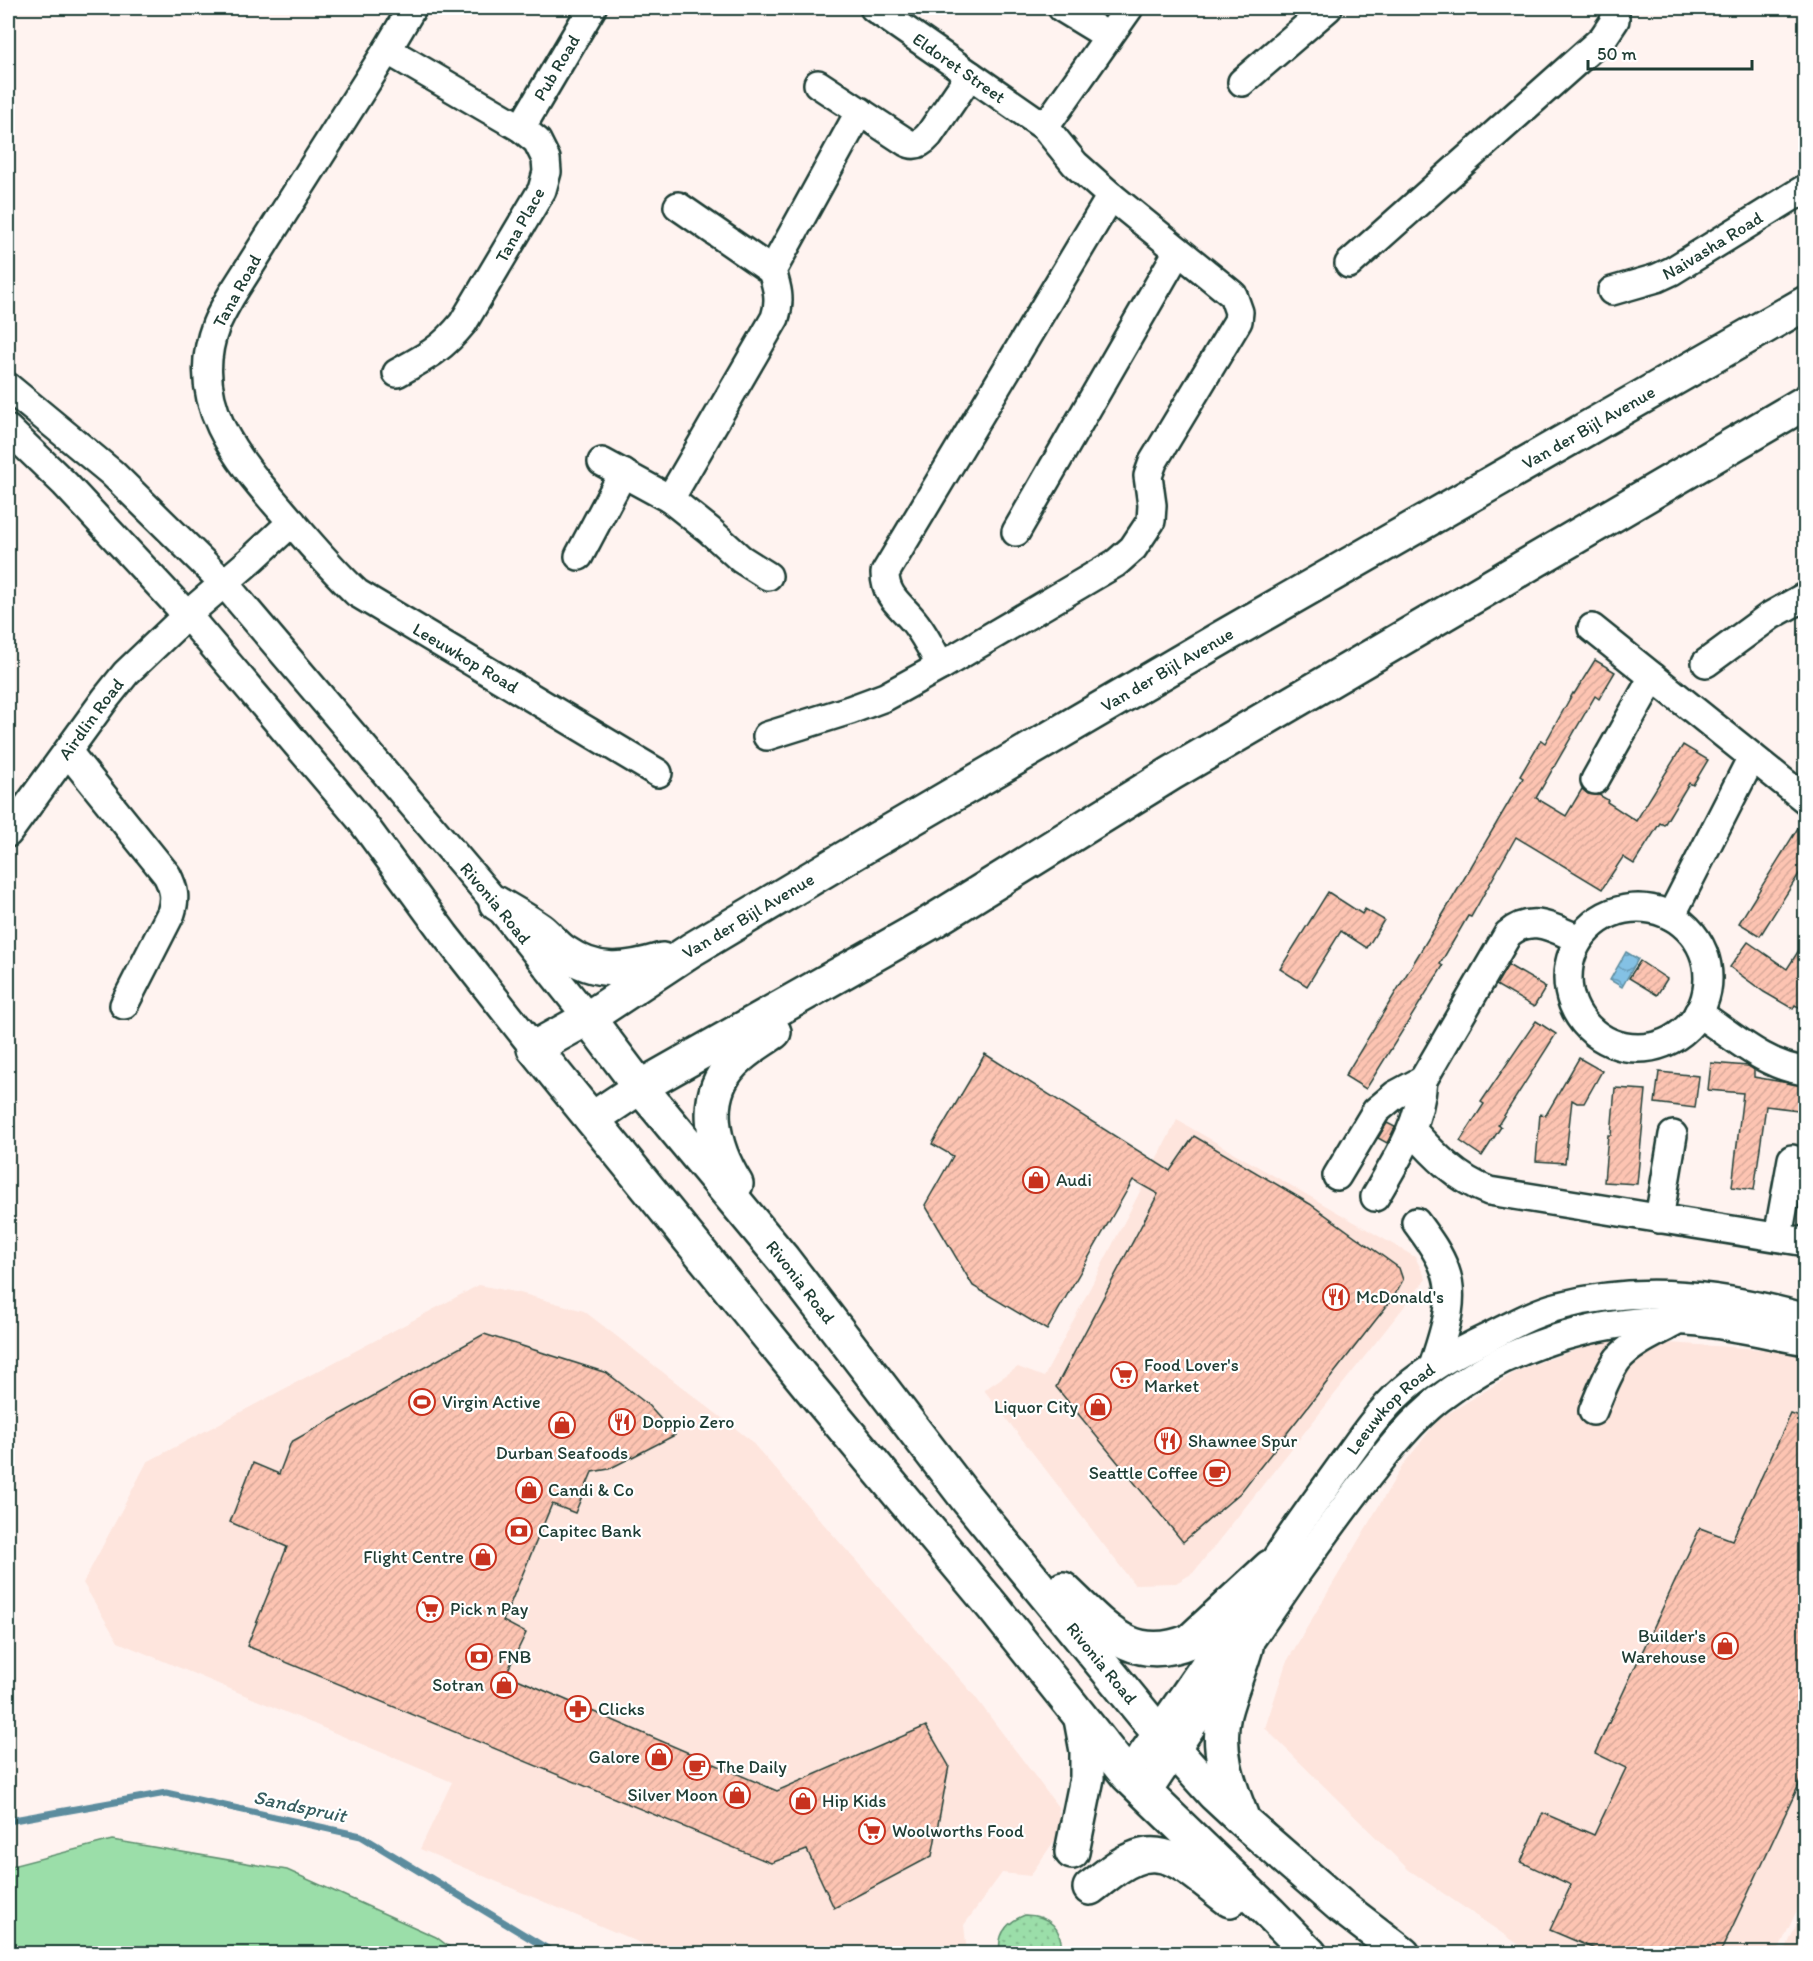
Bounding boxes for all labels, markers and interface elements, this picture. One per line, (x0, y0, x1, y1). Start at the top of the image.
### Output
street label: Eldoret Street (908, 28, 1010, 108)
street label: Pub Road (529, 30, 585, 105)
scale bar (1588, 33, 1752, 71)
text: 50 m (1597, 43, 1637, 65)
street label: Tana Place (490, 184, 550, 266)
street label: Naivasha Road (1659, 206, 1767, 285)
street label: Tana Road (208, 250, 266, 331)
street label: Van der Bijl Avenue (1518, 381, 1659, 474)
street label: Leeuwkop Road (409, 618, 523, 698)
street label: Van der Bijl Avenue (1097, 622, 1237, 717)
street label: Airdlin Road (54, 674, 129, 764)
street label: Rivonia Road (455, 858, 536, 949)
street label: Van der Bijl Avenue (678, 868, 818, 964)
shop icon: Audi (1021, 1165, 1051, 1195)
place label: Audi (1056, 1169, 1092, 1191)
street label: Rivonia Road (761, 1236, 840, 1328)
restaurant icon: McDonald's (1321, 1282, 1351, 1312)
place label: McDonald's (1356, 1286, 1444, 1308)
place label: Food Lover's Market (1144, 1354, 1239, 1397)
street label: Leeuwkop Road (1341, 1358, 1439, 1459)
supermarket icon: Food Lover's Market (1109, 1360, 1139, 1390)
sports icon: Virgin Active (407, 1387, 437, 1417)
place label: Virgin Active (442, 1391, 541, 1413)
shop icon: Liquor City (1083, 1392, 1113, 1422)
place label: Liquor City (994, 1396, 1079, 1418)
restaurant icon: Doppio Zero (607, 1407, 637, 1437)
shop icon: Durban Seafoods (547, 1410, 577, 1440)
place label: Doppio Zero (642, 1411, 734, 1433)
restaurant icon: Shawnee Spur (1153, 1426, 1183, 1456)
place label: Shawnee Spur (1188, 1430, 1298, 1452)
place label: Durban Seafoods (496, 1442, 628, 1464)
cafe icon: Seattle Coffee (1202, 1458, 1232, 1488)
place label: Seattle Coffee (1089, 1462, 1198, 1484)
shop icon: Candi & Co (514, 1475, 544, 1505)
place label: Candi & Co (548, 1479, 634, 1501)
bank icon: Capitec Bank (504, 1516, 534, 1546)
place label: Capitec Bank (538, 1520, 641, 1542)
shop icon: Flight Centre (468, 1542, 498, 1572)
place label: Flight Centre (363, 1546, 464, 1568)
supermarket icon: Pick n Pay (415, 1594, 445, 1624)
place label: Pick n Pay (450, 1598, 529, 1620)
street label: Rivonia Road (1062, 1618, 1142, 1709)
place label: Builder's Warehouse (1621, 1625, 1706, 1668)
shop icon: Builder's Warehouse (1710, 1631, 1740, 1661)
bank icon: FNB (464, 1642, 494, 1672)
place label: FNB (498, 1646, 531, 1668)
shop icon: Sotran (489, 1670, 519, 1700)
place label: Sotran (432, 1674, 484, 1696)
pharmacy icon: Clicks (563, 1694, 593, 1724)
place label: Clicks (598, 1698, 645, 1720)
shop icon: Galore (644, 1742, 674, 1772)
place label: Galore (589, 1746, 640, 1768)
cafe icon: The Daily (682, 1752, 712, 1782)
place label: The Daily (716, 1756, 787, 1778)
shop icon: Silver Moon (722, 1780, 752, 1810)
water label: Sandspruit (251, 1784, 350, 1828)
place label: Silver Moon (627, 1784, 718, 1806)
shop icon: Hip Kids (788, 1786, 818, 1816)
place label: Hip Kids (822, 1790, 886, 1812)
supermarket icon: Woolworths Food (857, 1816, 887, 1846)
place label: Woolworths Food (892, 1820, 1024, 1842)

